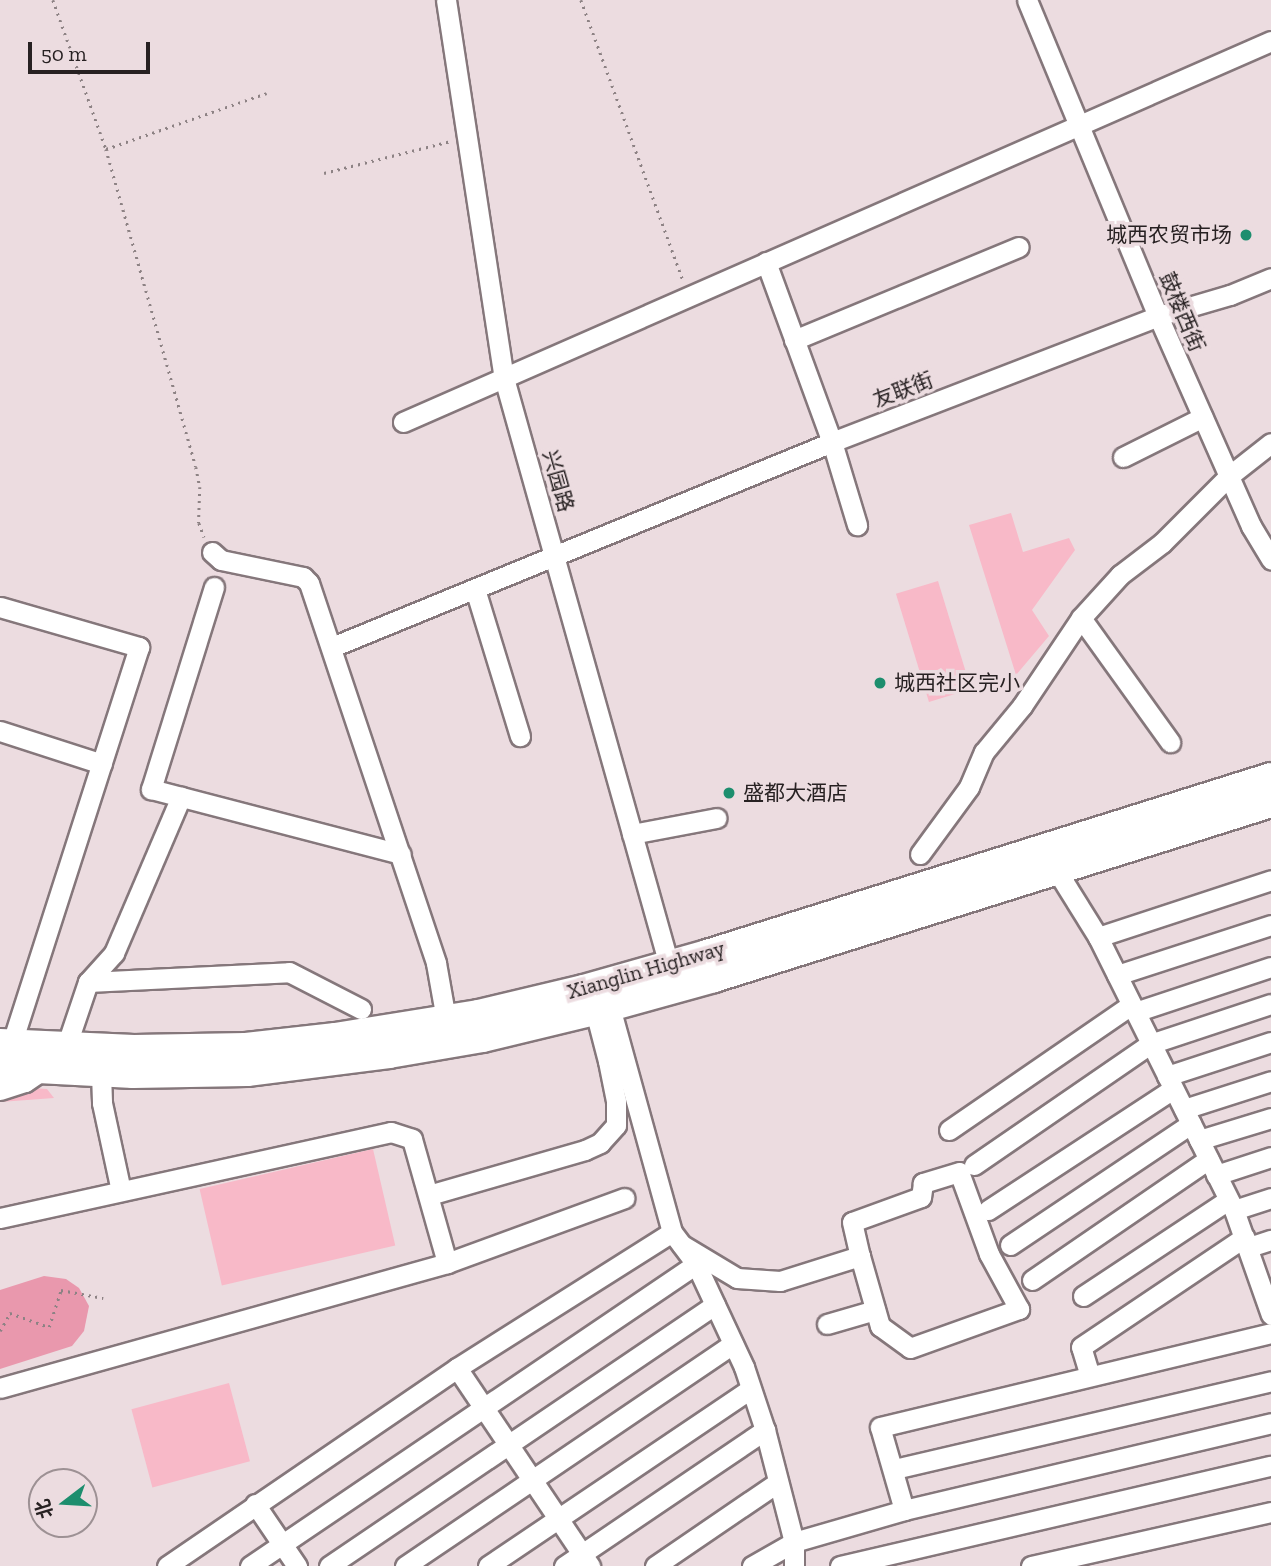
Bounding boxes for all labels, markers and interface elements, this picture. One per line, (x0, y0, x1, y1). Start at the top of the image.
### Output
scale bar (32, 28, 154, 72)
text: 50 m (41, 41, 87, 66)
place label: 城西农贸市场 (1106, 222, 1232, 248)
marker: 城西农贸市场 (1238, 227, 1254, 243)
street label: 鼓楼西街 (1154, 268, 1210, 356)
street label: 友联街 (869, 367, 937, 413)
street label: 兴园路 (537, 447, 579, 515)
place label: 城西社区完小 (894, 670, 1020, 696)
marker: 城西社区完小 (872, 675, 888, 691)
place label: 盛都大酒店 (743, 780, 848, 806)
marker: 盛都大酒店 (721, 785, 737, 801)
street label: Xianglin Highway (565, 936, 727, 1004)
north arrow (28, 1468, 98, 1538)
text: 北 (31, 1496, 58, 1521)

